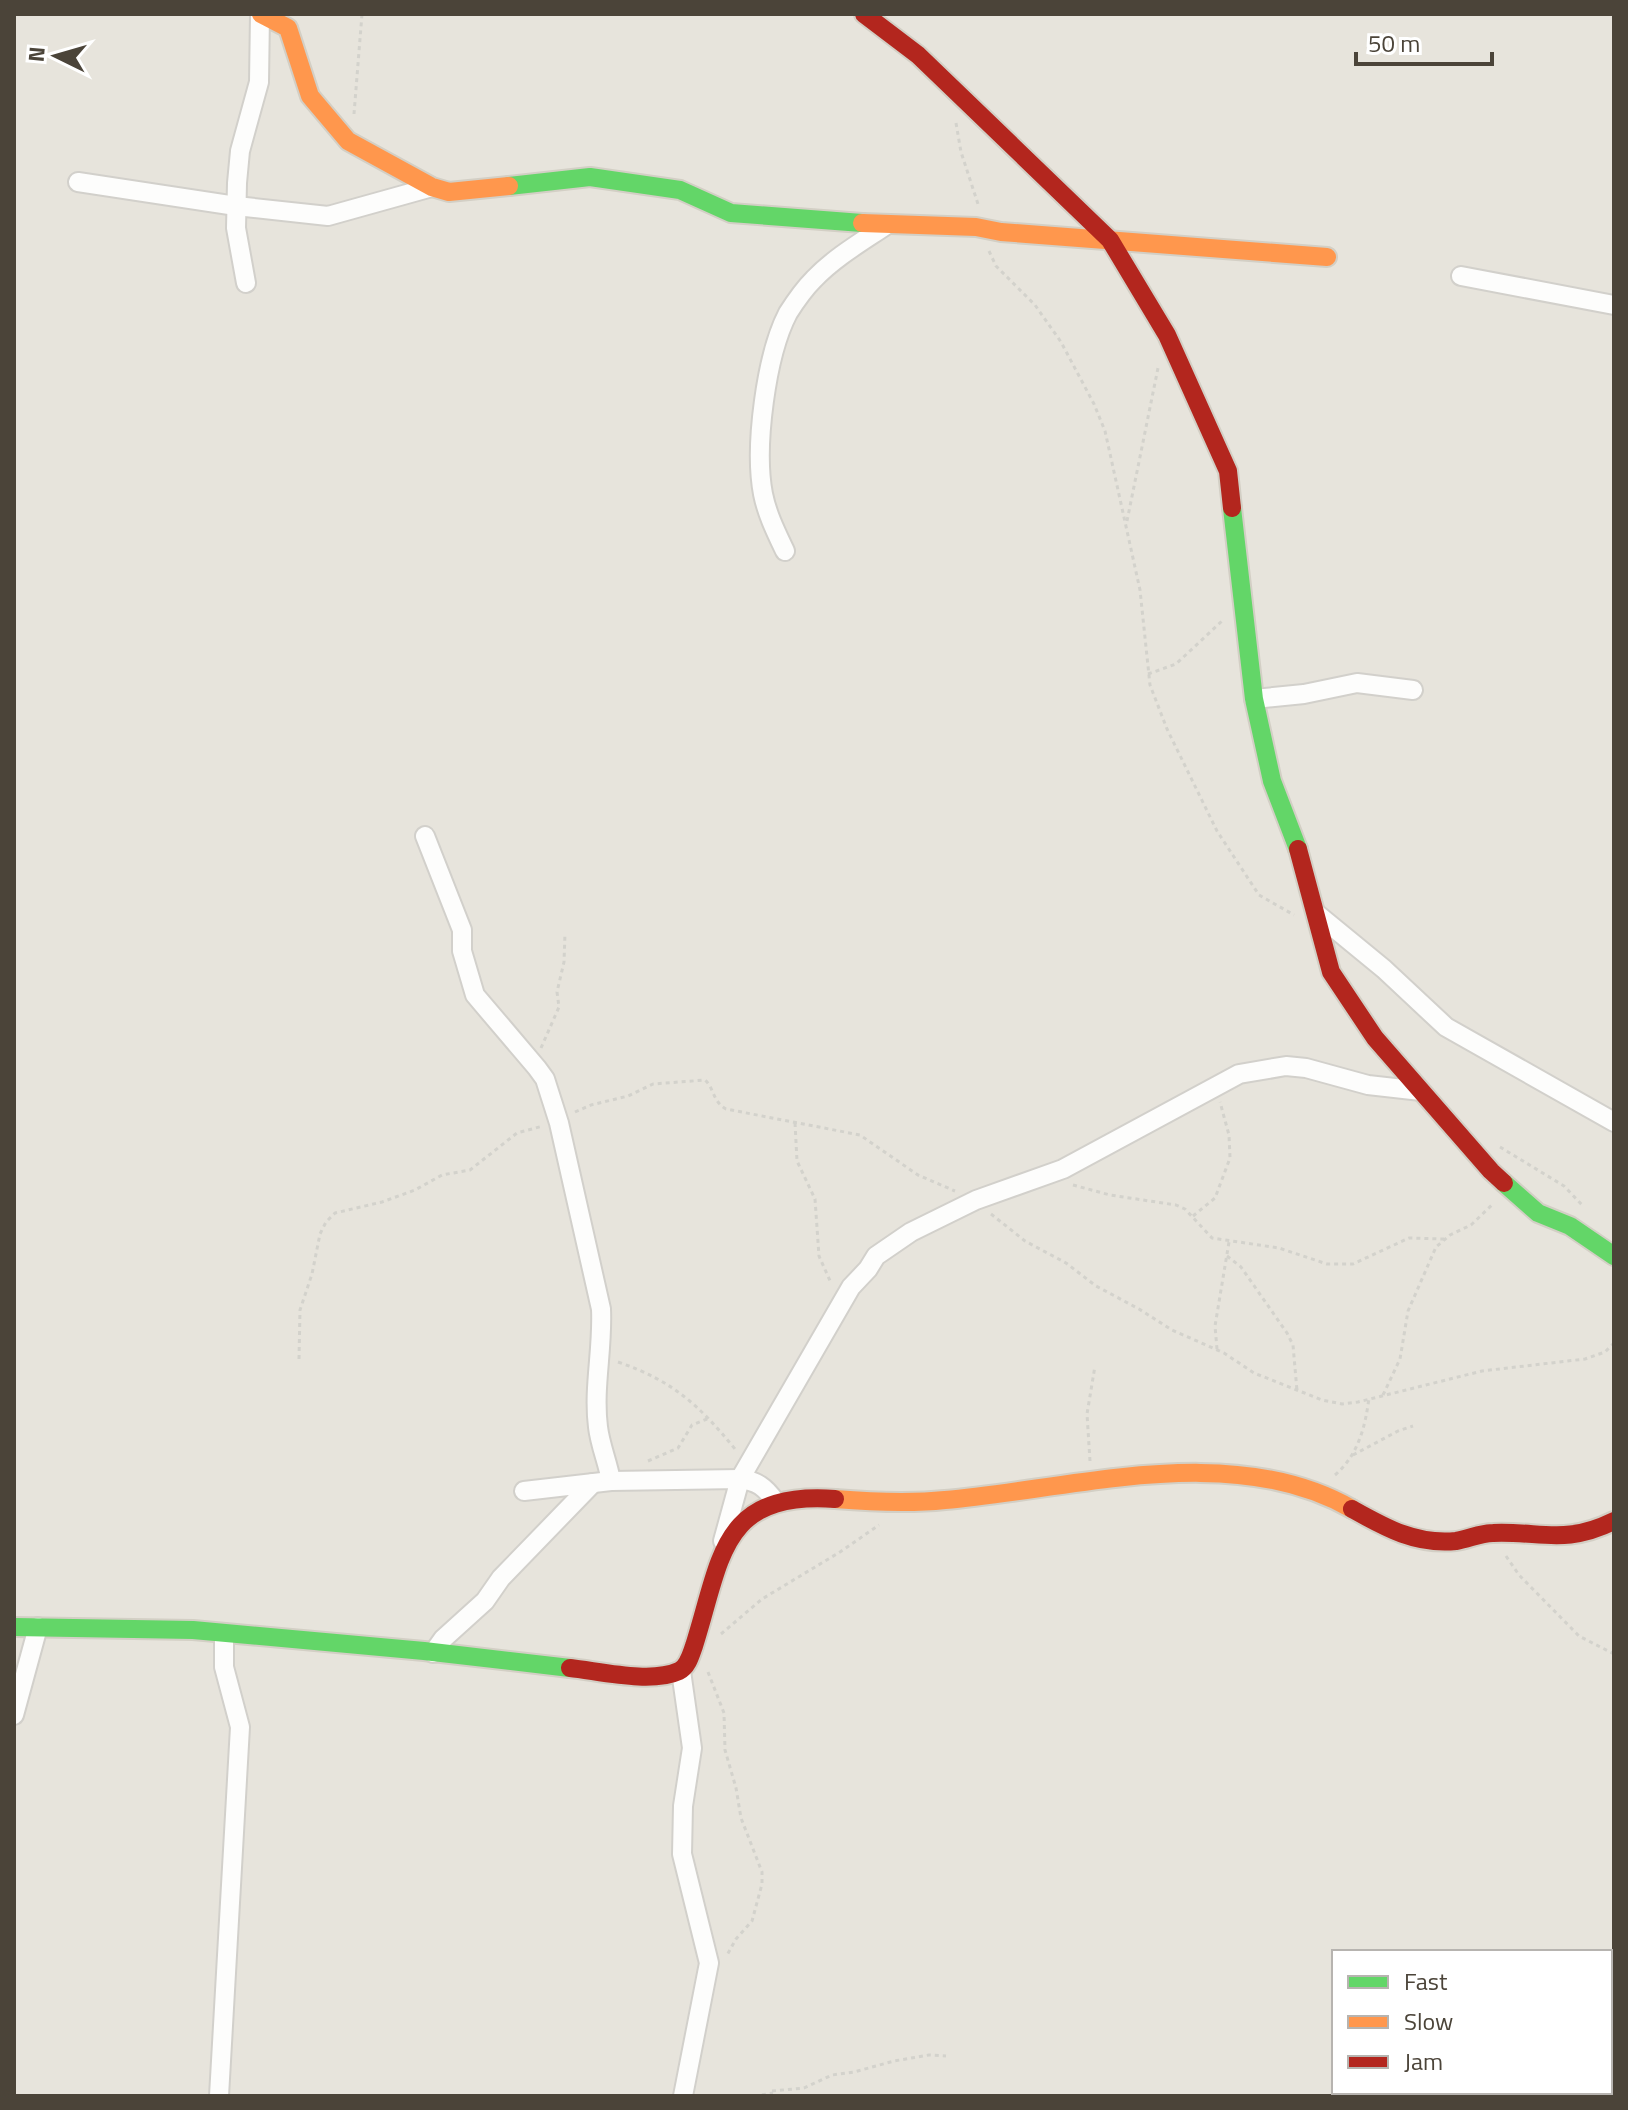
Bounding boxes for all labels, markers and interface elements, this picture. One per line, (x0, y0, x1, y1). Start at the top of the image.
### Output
north arrow (16, 16, 96, 96)
scale bar (1356, 16, 1492, 66)
text: 50 m (1368, 25, 1420, 61)
text: N (18, 45, 54, 63)
legend (1332, 1950, 1612, 2094)
text: Fast (1404, 1963, 1448, 1999)
text: Slow (1404, 2003, 1453, 2039)
text: Jam (1404, 2043, 1443, 2079)

